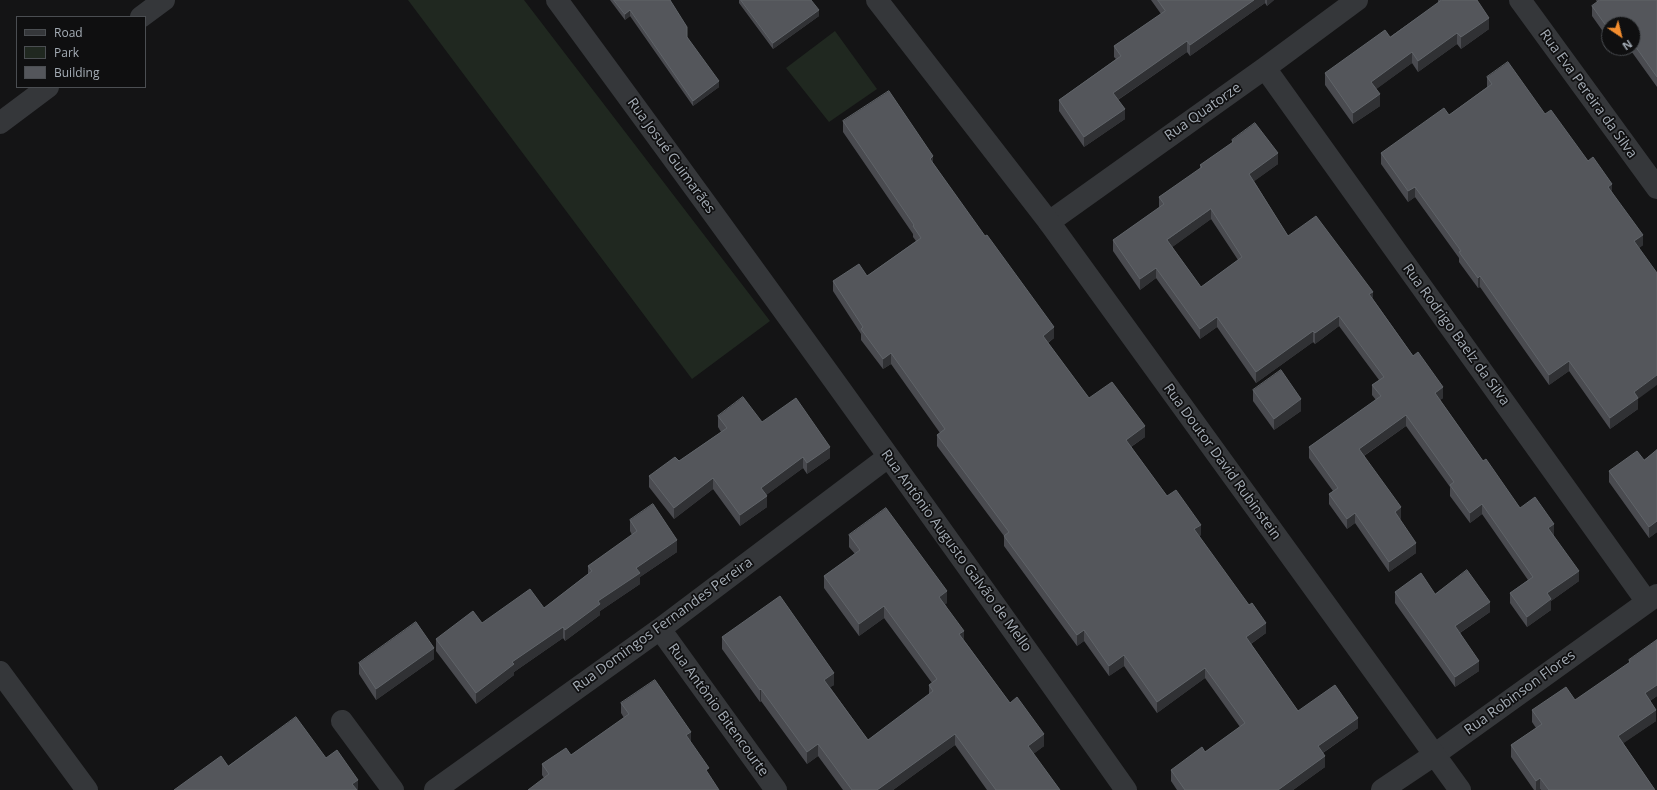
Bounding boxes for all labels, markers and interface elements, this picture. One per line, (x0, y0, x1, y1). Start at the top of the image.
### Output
legend (16, 16, 146, 88)
north arrow (1601, 16, 1641, 56)
text: Road (54, 24, 83, 41)
street label: Rua Eva Pereira da Silva (1536, 26, 1640, 162)
text: N (1620, 37, 1636, 54)
text: Park (54, 44, 79, 61)
text: Building (54, 64, 99, 81)
street label: Rua Quatorze (1162, 79, 1244, 145)
street label: Rua Josué Guimarães (623, 95, 719, 217)
street label: Rua Rodrigo Baelz da Silva (1399, 261, 1513, 409)
street label: Rua Doutor David Rubinstein (1160, 381, 1284, 543)
street label: Rua Antônio Augusto Galvão de Mello (877, 447, 1035, 655)
street label: Rua Domingos Fernandes Pereira (570, 554, 756, 696)
street label: Rua Antônio Bitencourte (664, 640, 772, 780)
street label: Rua Robinson Flores (1461, 647, 1579, 739)

